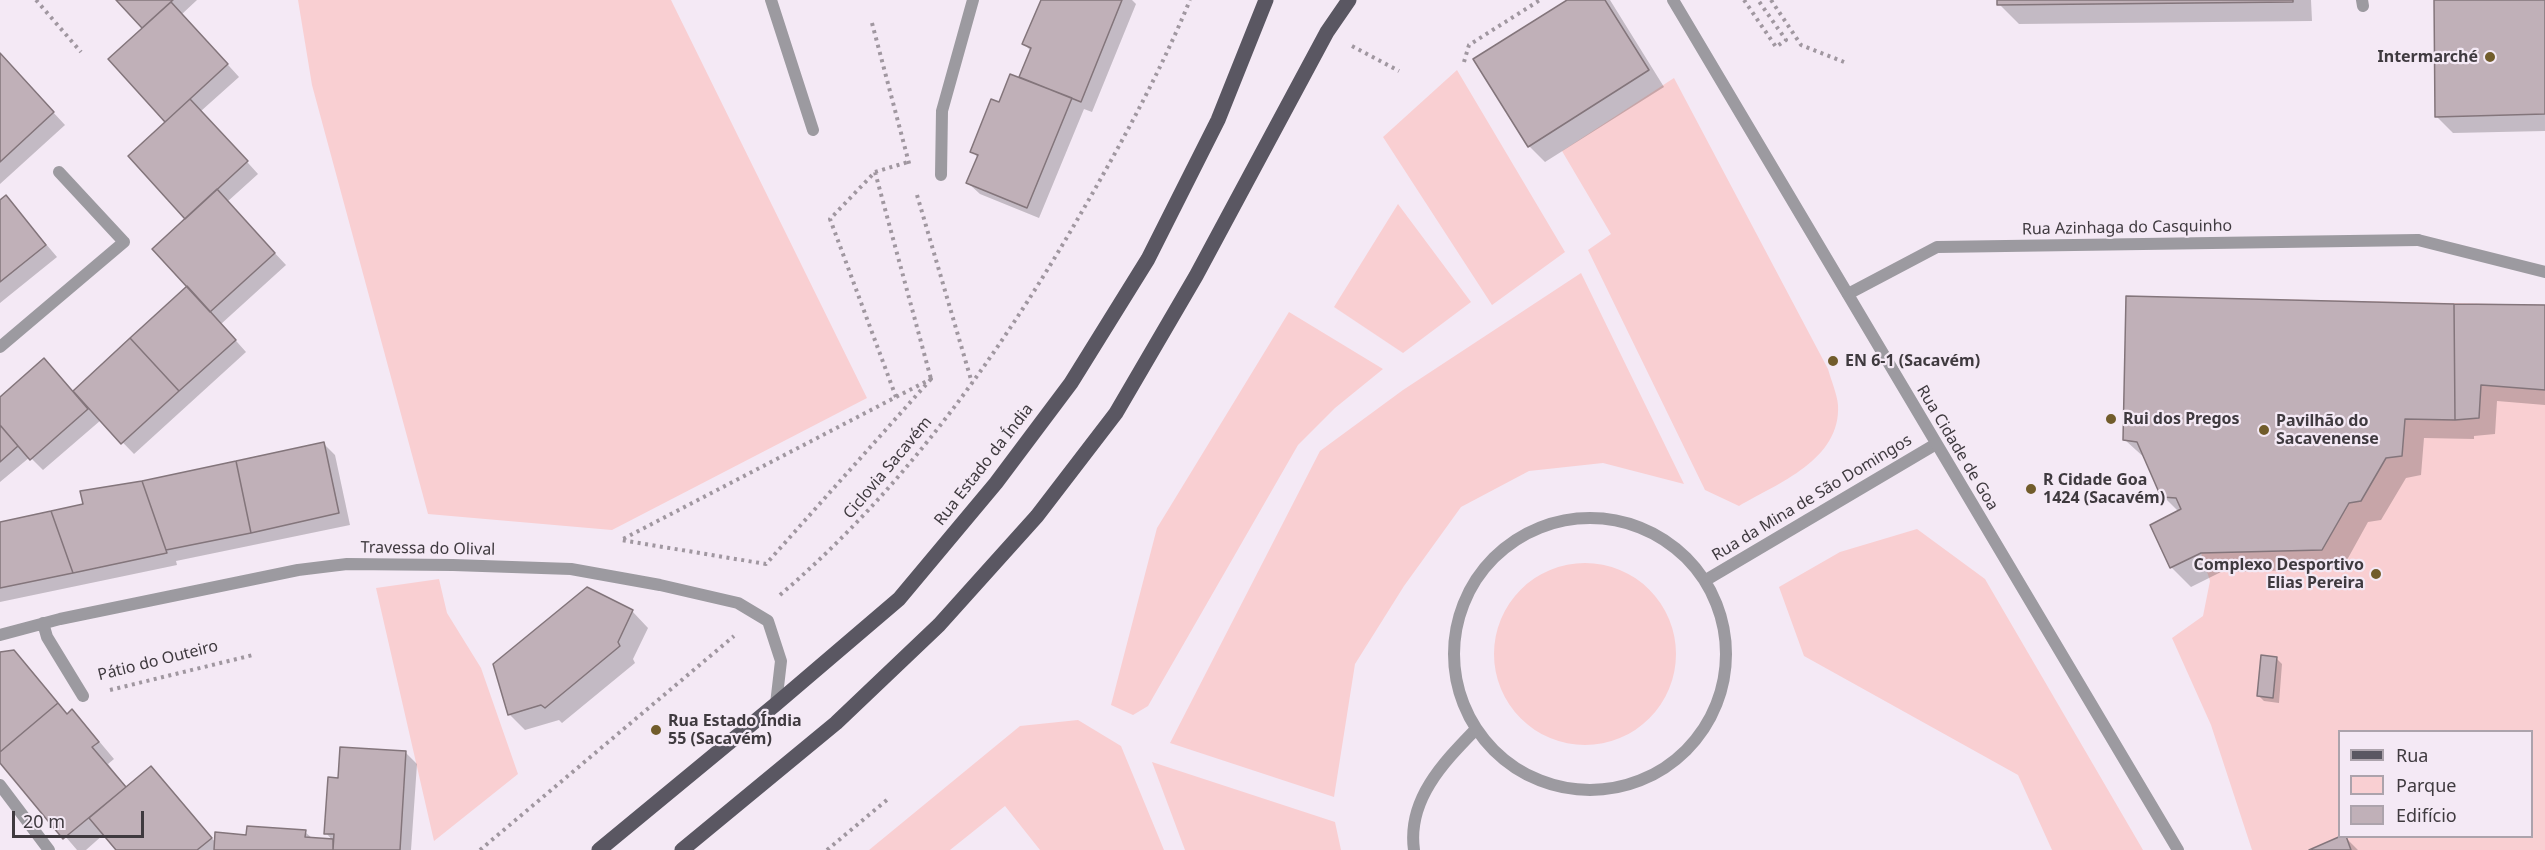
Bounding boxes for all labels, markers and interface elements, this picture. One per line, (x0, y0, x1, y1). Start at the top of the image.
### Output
place label: Intermarché (2378, 47, 2478, 67)
marker: Intermarché (2483, 50, 2497, 64)
street label: Rua Azinhaga do Casquinho (2022, 217, 2232, 239)
place label: EN 6-1 (Sacavém) (1845, 351, 1980, 371)
marker: EN 6-1 (Sacavém) (1826, 354, 1840, 368)
street label: Rua Cidade de Goa (1912, 382, 2002, 514)
street label: Rua Estado da Índia (931, 400, 1037, 530)
place label: Rui dos Pregos (2123, 409, 2240, 429)
place label: Pavilhão do Sacavenense (2276, 411, 2379, 449)
marker: Rui dos Pregos (2104, 412, 2118, 426)
street label: Ciclovia Sacavém (840, 413, 936, 523)
marker: Pavilhão do Sacavenense (2257, 423, 2271, 437)
street label: Rua da Mina de São Domingos (1709, 431, 1915, 565)
place label: R Cidade Goa 1424 (Sacavém) (2043, 470, 2165, 508)
marker: R Cidade Goa 1424 (Sacavém) (2024, 482, 2038, 496)
street label: Travessa do Olival (361, 538, 495, 560)
place label: Complexo Desportivo Elias Pereira (2194, 555, 2364, 593)
marker: Complexo Desportivo Elias Pereira (2369, 567, 2383, 581)
street label: Pátio do Outeiro (96, 637, 220, 685)
place label: Rua Estado Índia 55 (Sacavém) (668, 711, 802, 749)
marker: Rua Estado Índia 55 (Sacavém) (649, 723, 663, 737)
legend (2338, 730, 2533, 838)
text: Rua (2396, 743, 2428, 767)
text: Parque (2396, 773, 2456, 797)
scale bar (15, 799, 147, 837)
text: Edifício (2396, 803, 2457, 827)
text: 20 m (23, 809, 65, 833)

